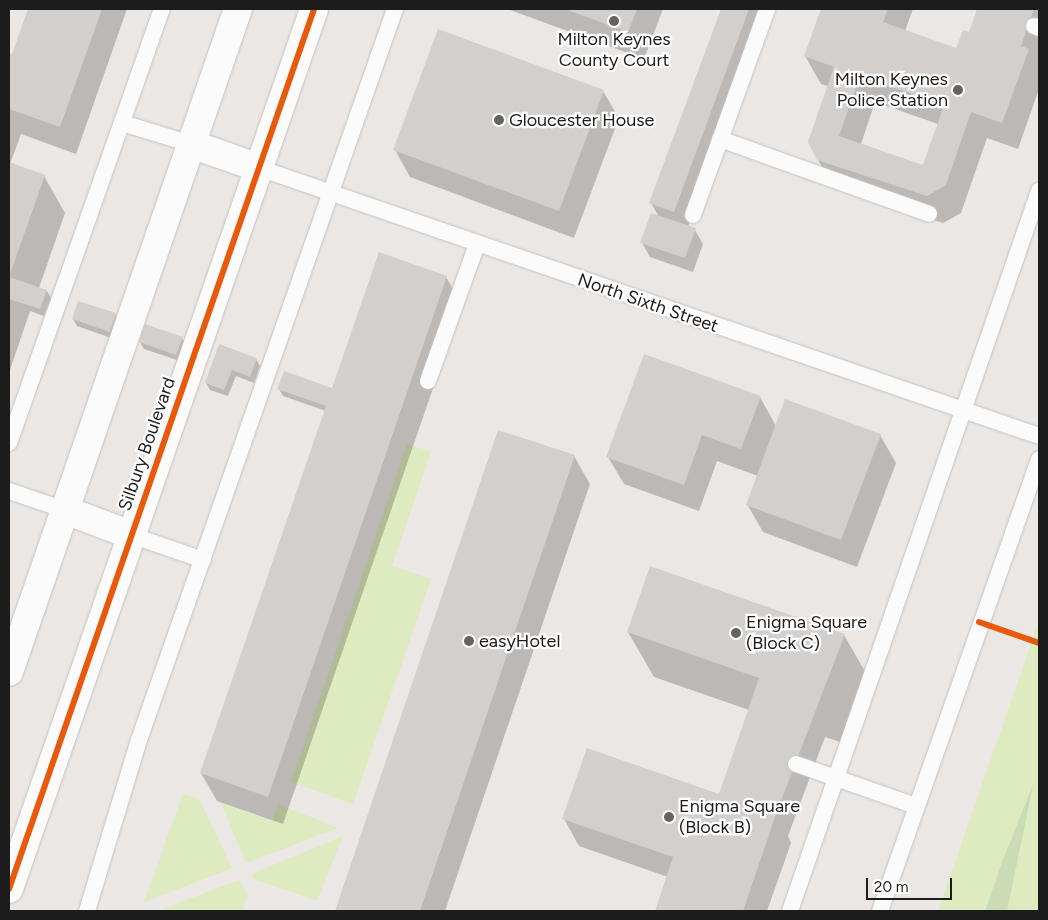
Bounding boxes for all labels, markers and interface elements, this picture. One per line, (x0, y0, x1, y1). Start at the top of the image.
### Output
marker: Milton Keynes County Court (608, 15, 620, 27)
place label: Milton Keynes County Court (557, 29, 671, 72)
place label: Milton Keynes Police Station (835, 69, 948, 112)
marker: Milton Keynes Police Station (952, 84, 964, 96)
place label: Gloucester House (509, 109, 654, 131)
marker: Gloucester House (493, 114, 505, 126)
street label: North Sixth Street (575, 269, 721, 337)
street label: Silbury Boulevard (114, 374, 180, 514)
place label: Enigma Square (Block C) (746, 612, 867, 654)
marker: Enigma Square (Block C) (730, 627, 742, 639)
place label: easyHotel (479, 630, 560, 652)
marker: easyHotel (463, 635, 475, 647)
place label: Enigma Square (Block B) (679, 796, 800, 839)
marker: Enigma Square (Block B) (663, 811, 675, 823)
scale bar (868, 868, 954, 900)
text: 20 m (874, 878, 908, 896)

